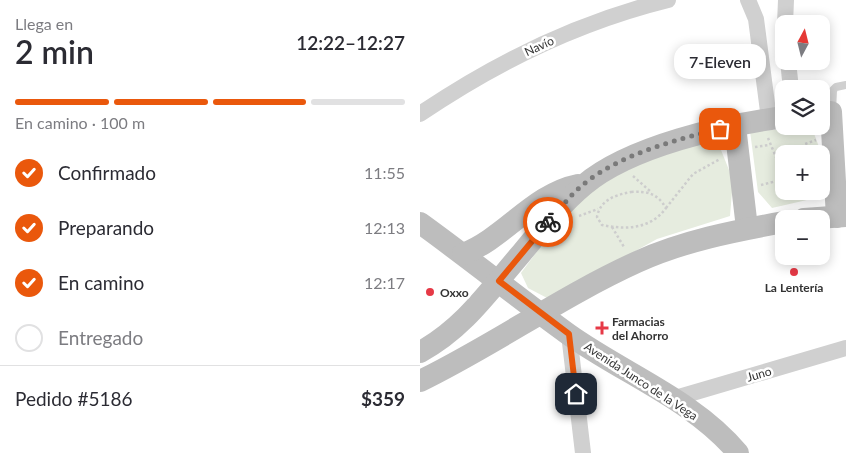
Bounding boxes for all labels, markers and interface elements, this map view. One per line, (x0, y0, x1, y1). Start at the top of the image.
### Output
text: Llega en (15, 14, 73, 33)
north arrow (775, 15, 830, 70)
map controls (775, 15, 830, 265)
text: 12:22–12:27 (296, 31, 405, 54)
text: 2 min (15, 32, 94, 71)
street label: Navío (522, 33, 556, 59)
callout: 7-Eleven (674, 44, 766, 79)
text: 7-Eleven (689, 52, 751, 71)
button: layers (775, 80, 830, 135)
pin (699, 108, 741, 150)
text: En camino · 100 m (15, 113, 145, 132)
icon: bag (706, 115, 734, 143)
button: + (775, 145, 830, 200)
icon: check (15, 159, 43, 187)
text: Confirmado (58, 161, 156, 184)
text: 11:55 (364, 163, 405, 182)
courier (523, 197, 573, 247)
icon: bike (534, 208, 562, 236)
button: − (775, 210, 830, 265)
icon: check (15, 214, 43, 242)
text: Preparando (58, 216, 154, 239)
text: 12:13 (364, 218, 405, 237)
marker: La Lentería (788, 266, 800, 278)
icon: check (15, 269, 43, 297)
text: En camino (58, 271, 144, 294)
text: 12:17 (364, 273, 405, 292)
place label: La Lentería (765, 280, 823, 295)
place label: Oxxo (440, 285, 469, 300)
marker: Oxxo (424, 286, 436, 298)
place label: Farmacias del Ahorro (612, 314, 668, 343)
marker: Farmacias del Ahorro (596, 322, 608, 334)
text: Entregado (58, 326, 143, 349)
street label: Avenida Junco de la Vega (582, 339, 701, 423)
street label: Juno (745, 363, 773, 385)
pin (555, 373, 597, 415)
icon: home (562, 380, 590, 408)
text: Pedido #5186 (15, 387, 133, 410)
text: $359 (361, 387, 405, 410)

